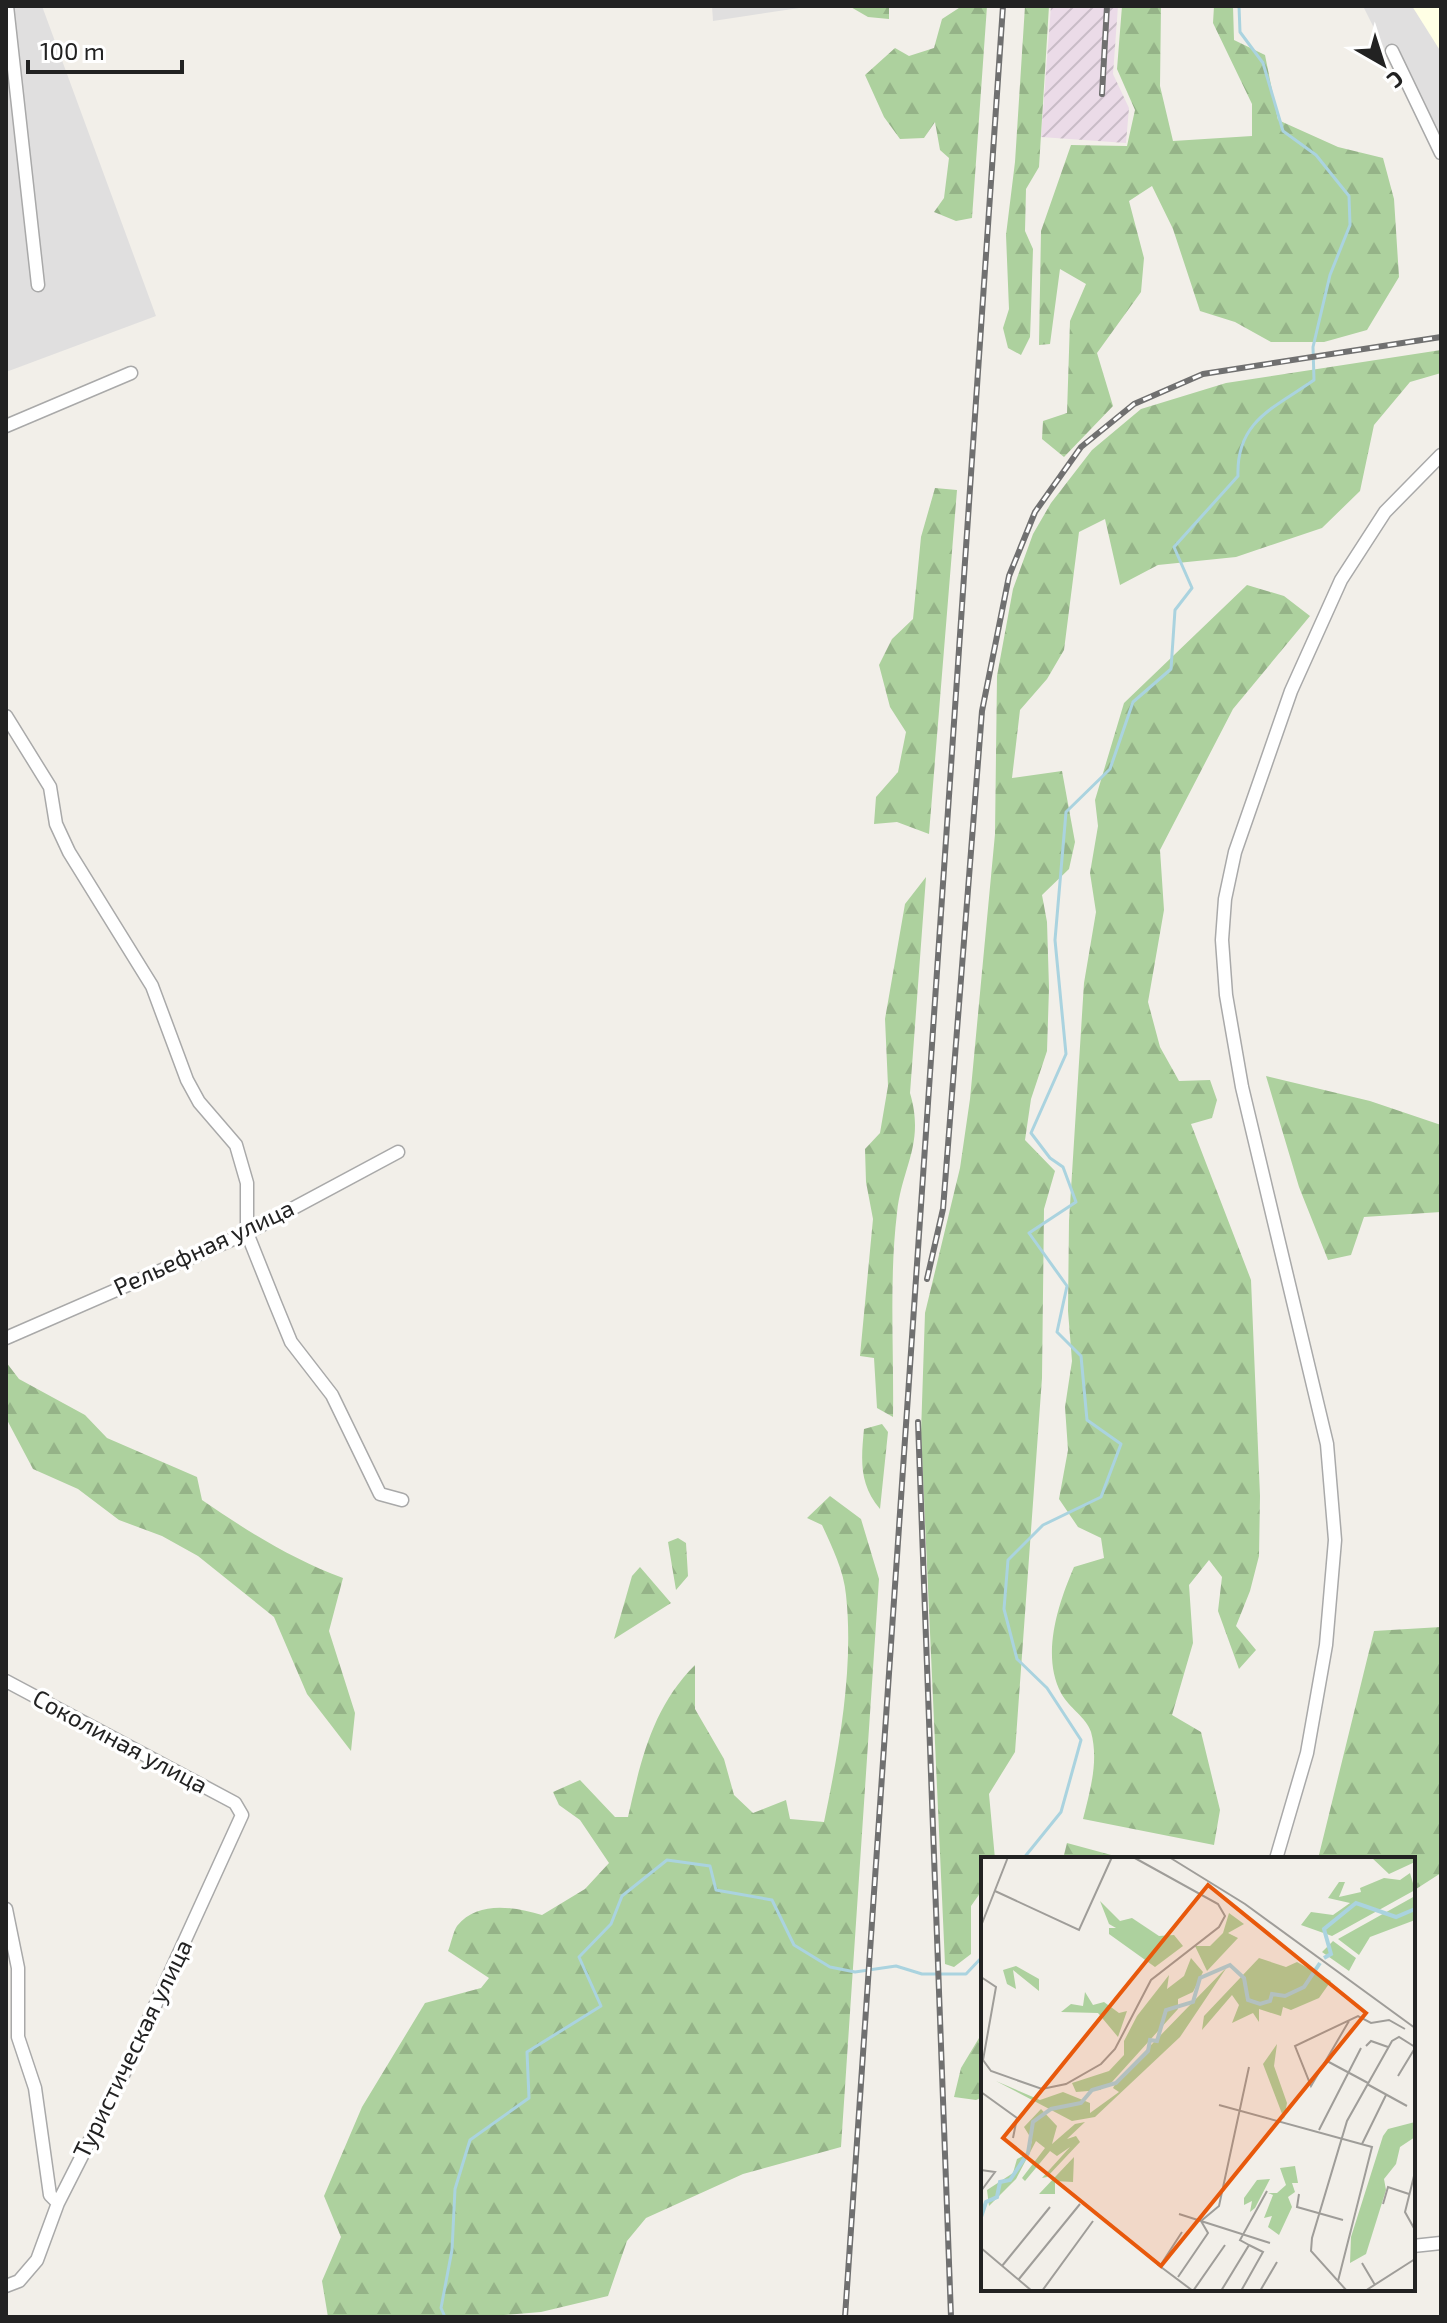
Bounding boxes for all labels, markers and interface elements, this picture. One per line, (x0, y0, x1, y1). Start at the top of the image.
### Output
scale bar (28, 24, 182, 74)
north arrow (1343, 24, 1423, 104)
text: 100 m (40, 36, 105, 65)
text: С (1383, 66, 1409, 95)
street label: Рельефная улица (109, 1192, 299, 1302)
street label: Соколиная улица (28, 1682, 213, 1800)
inset map (981, 1857, 1415, 2291)
street label: Туристическая улица (66, 1934, 198, 2163)

